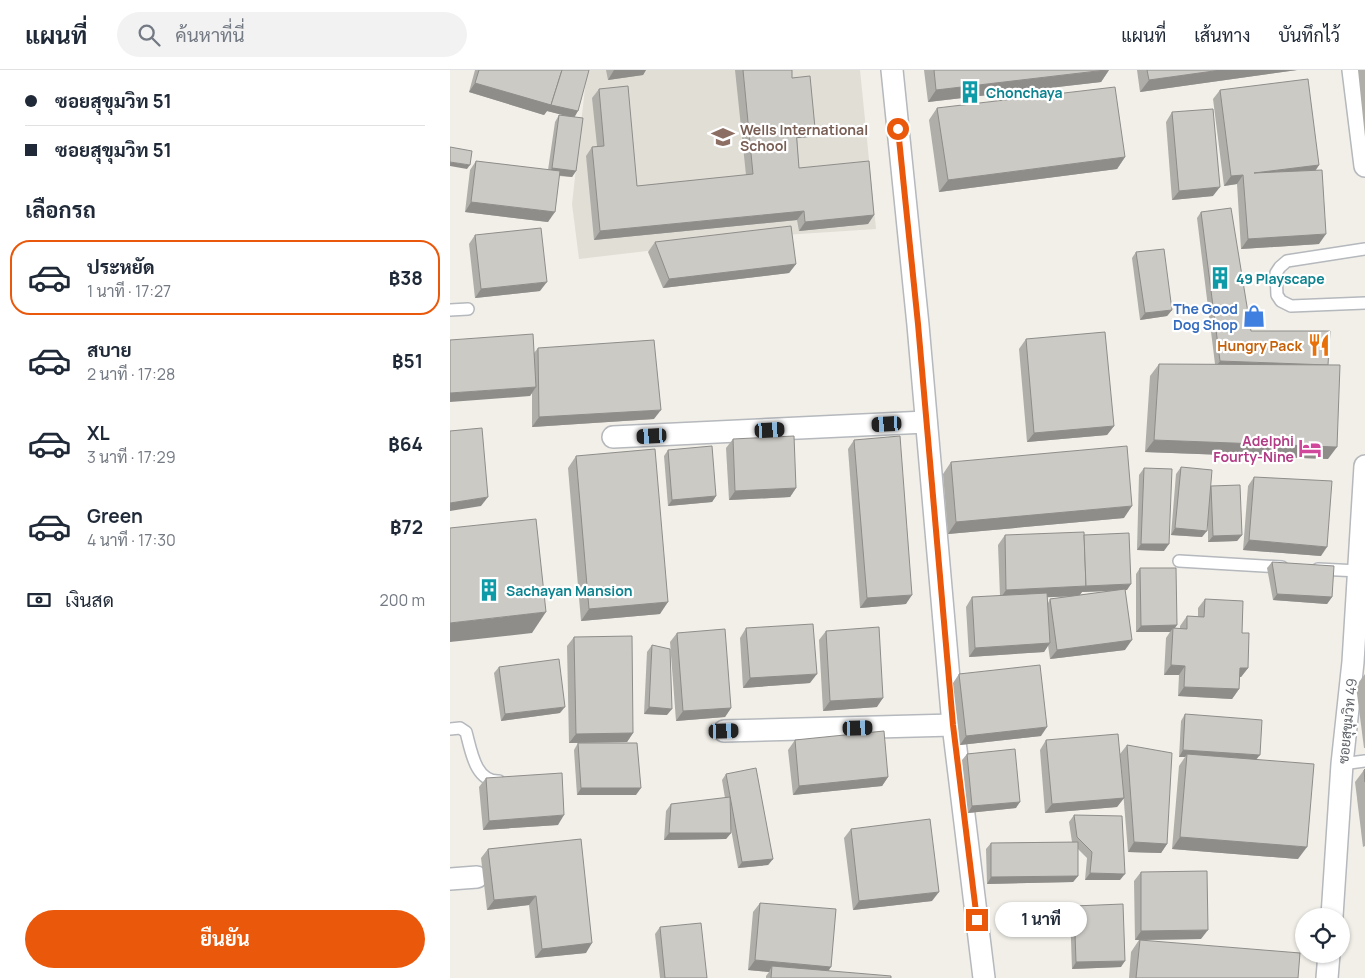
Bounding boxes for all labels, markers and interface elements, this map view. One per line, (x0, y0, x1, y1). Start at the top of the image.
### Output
search box (117, 12, 467, 57)
text: แผนที่ (25, 18, 87, 51)
icon: search (135, 21, 163, 49)
text: ค้นหาที่นี่ (175, 22, 245, 48)
text: แผนที่ (1121, 23, 1166, 47)
text: เส้นทาง (1194, 23, 1250, 47)
text: บันทึกไว้ (1278, 23, 1340, 47)
building icon: Chonchaya (957, 79, 983, 105)
place label: Chonchaya (986, 83, 1062, 102)
text: ซอยสุขุมวิท 51 (55, 88, 172, 114)
route start (887, 118, 909, 140)
place label: Wells International School (740, 120, 868, 155)
school or university icon: Wells International School (710, 124, 736, 150)
text: ซอยสุขุมวิท 51 (55, 137, 172, 163)
text: เลือกรถ (25, 195, 96, 225)
text: ประหยัด (87, 254, 155, 280)
icon: car (27, 255, 72, 300)
text: ฿38 (389, 265, 423, 291)
building icon: 49 Playscape (1207, 265, 1233, 291)
place label: 49 Playscape (1236, 269, 1325, 288)
text: 1 นาที · 17:27 (87, 280, 171, 302)
place label: The Good Dog Shop (1173, 299, 1238, 334)
shop icon: The Good Dog Shop (1241, 303, 1267, 329)
restaurant icon: Hungry Pack (1306, 332, 1332, 358)
place label: Hungry Pack (1217, 336, 1302, 355)
text: สบาย (87, 337, 132, 363)
icon: car (27, 338, 72, 383)
text: ฿51 (392, 348, 423, 374)
text: 2 นาที · 17:28 (87, 363, 175, 385)
car (871, 416, 902, 432)
text: XL (87, 420, 110, 446)
icon: car (27, 421, 72, 466)
car (754, 422, 785, 438)
car (636, 428, 667, 444)
text: ฿64 (388, 431, 423, 457)
place label: Adelphi Fourty-Nine (1213, 431, 1294, 466)
hotel icon: Adelphi Fourty-Nine (1297, 435, 1323, 461)
text: 3 นาที · 17:29 (87, 446, 176, 468)
text: Green (87, 503, 143, 529)
icon: car (27, 504, 72, 549)
text: ฿72 (390, 514, 423, 540)
text: 4 นาที · 17:30 (87, 529, 176, 551)
building icon: Sachayan Mansion (476, 577, 502, 603)
place label: Sachayan Mansion (506, 581, 633, 600)
icon: cash (25, 586, 53, 614)
text: เงินสด (65, 587, 114, 613)
text: 200 m (380, 589, 425, 611)
street label: ซอยสุขุมวิท 49 (1333, 677, 1362, 765)
car (842, 720, 873, 736)
car (708, 723, 739, 739)
callout: 1 นาที (994, 902, 1087, 938)
text: 1 นาที (1021, 908, 1061, 930)
map controls (1295, 908, 1350, 963)
button: locate (1295, 908, 1350, 963)
route end (966, 909, 988, 931)
button: ยืนยัน (25, 910, 425, 968)

